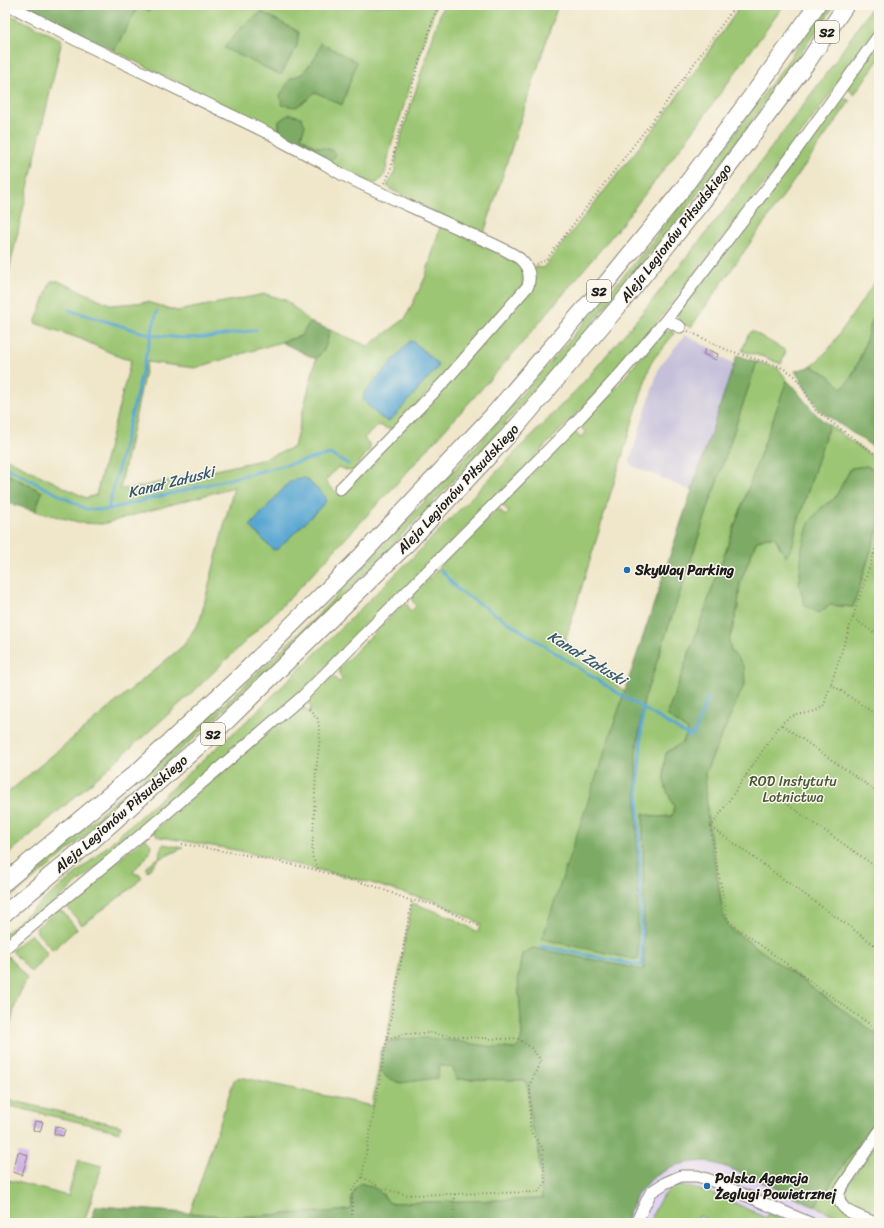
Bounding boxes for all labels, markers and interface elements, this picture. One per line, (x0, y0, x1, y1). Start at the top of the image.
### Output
road number: S2 (815, 21, 839, 43)
street label: Aleja Legionów Piłsudskiego (613, 158, 739, 309)
road number: S2 (587, 280, 611, 302)
street label: Aleja Legionów Piłsudskiego (390, 418, 525, 561)
water label: Kanał Załuski (125, 458, 220, 505)
place label: SkyWay Parking (634, 558, 735, 583)
marker: SkyWay Parking (622, 565, 632, 575)
water label: Kanał Załuski (543, 624, 634, 694)
road number: S2 (201, 723, 225, 745)
street label: Aleja Legionów Piłsudskiego (47, 748, 194, 880)
park label: ROD Instytutu Lotnictwa (749, 769, 837, 810)
place label: Polska Agencja Żeglugi Powietrznej (714, 1166, 837, 1207)
marker: Polska Agencja Żeglugi Powietrznej (702, 1181, 712, 1191)

